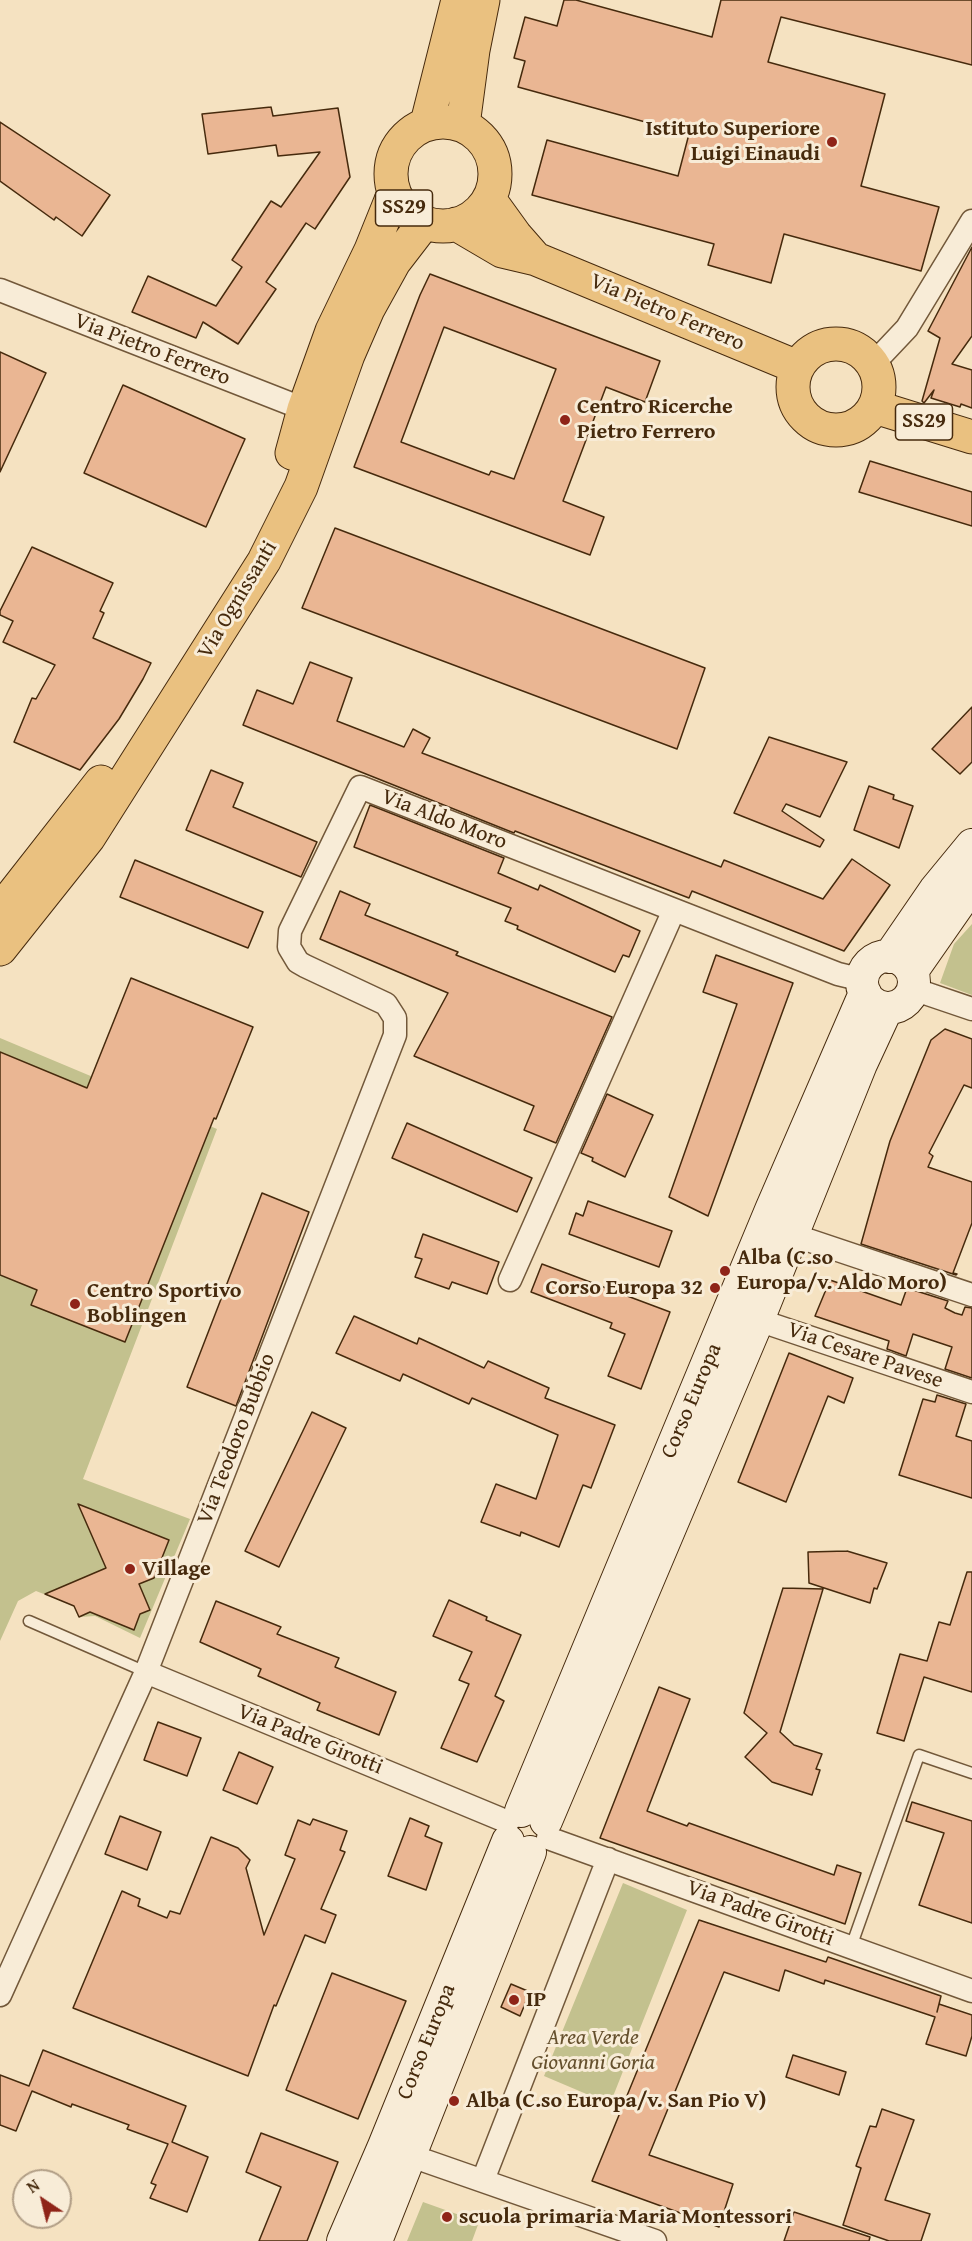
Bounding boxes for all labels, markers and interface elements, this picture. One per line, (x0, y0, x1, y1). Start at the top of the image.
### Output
place label: Istituto Superiore Luigi Einaudi (645, 116, 820, 168)
marker: Istituto Superiore Luigi Einaudi (825, 135, 839, 149)
road number: SS29 (376, 190, 432, 226)
street label: Via Pietro Ferrero (586, 269, 748, 357)
street label: Via Pietro Ferrero (70, 308, 234, 392)
place label: Centro Ricerche Pietro Ferrero (577, 394, 733, 446)
road number: SS29 (896, 404, 952, 440)
marker: Centro Ricerche Pietro Ferrero (558, 413, 572, 427)
street label: Via Ognissanti (192, 536, 284, 664)
street label: Via Aldo Moro (377, 784, 511, 856)
place label: Alba (C.so Europa/v. Aldo Moro) (737, 1245, 947, 1296)
marker: Alba (C.so Europa/v. Aldo Moro) (718, 1264, 732, 1278)
place label: Corso Europa 32 (545, 1275, 703, 1301)
place label: Centro Sportivo Boblingen (87, 1278, 241, 1330)
marker: Corso Europa 32 (708, 1281, 722, 1295)
marker: Centro Sportivo Boblingen (68, 1297, 82, 1311)
street label: Via Cesare Pavese (784, 1317, 946, 1395)
street label: Corso Europa (656, 1340, 728, 1462)
street label: Via Teodoro Bubbio (192, 1350, 282, 1528)
place label: Village (142, 1556, 211, 1582)
marker: Village (123, 1562, 137, 1576)
street label: Via Padre Girotti (233, 1699, 387, 1781)
street label: Via Padre Girotti (683, 1875, 837, 1953)
street label: Corso Europa (392, 1980, 462, 2104)
place label: IP (526, 1987, 546, 2013)
marker: IP (507, 1993, 521, 2007)
park label: Area Verde Giovanni Goria (531, 2025, 655, 2076)
place label: Alba (C.so Europa/v. San Pio V) (466, 2088, 766, 2114)
marker: Alba (C.so Europa/v. San Pio V) (447, 2094, 461, 2108)
north arrow (12, 2169, 72, 2229)
text: N (22, 2173, 44, 2199)
place label: scuola primaria Maria Montessori (459, 2204, 792, 2230)
marker: scuola primaria Maria Montessori (440, 2210, 454, 2224)

